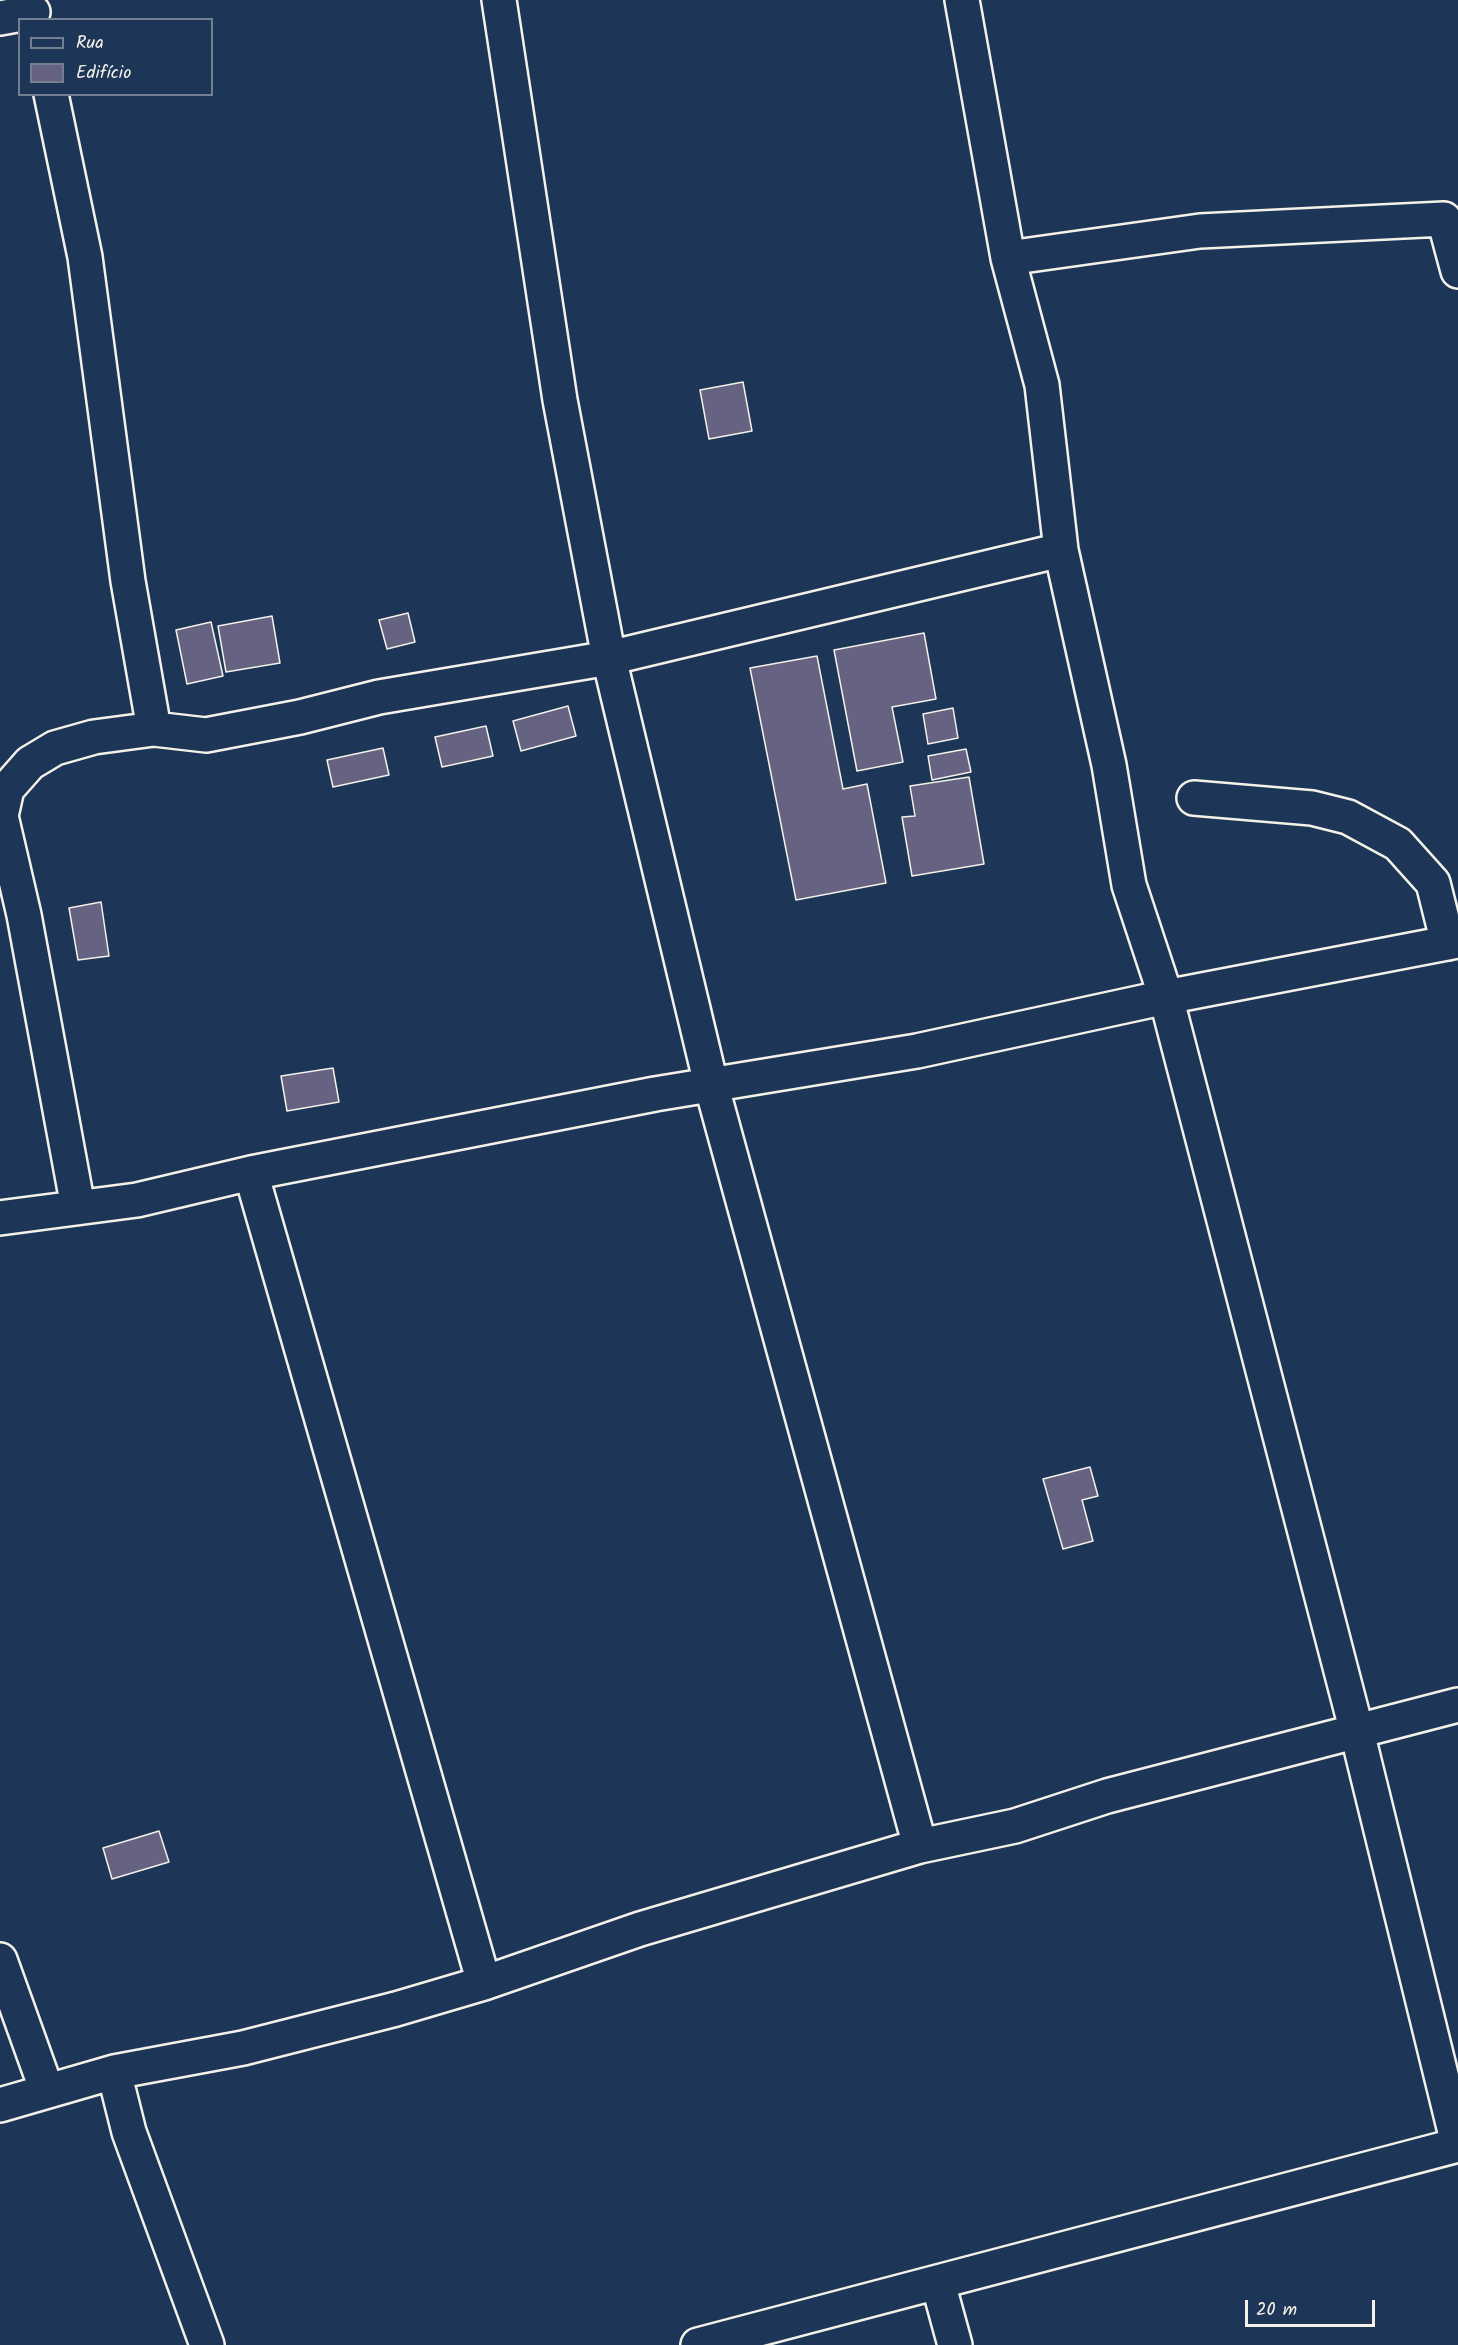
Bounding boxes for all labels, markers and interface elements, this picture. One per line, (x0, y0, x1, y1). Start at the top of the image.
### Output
legend (18, 18, 213, 96)
text: Rua (76, 29, 104, 58)
text: Edifício (76, 59, 131, 88)
scale bar (1248, 2288, 1378, 2326)
text: 20 m (1256, 2296, 1297, 2325)

